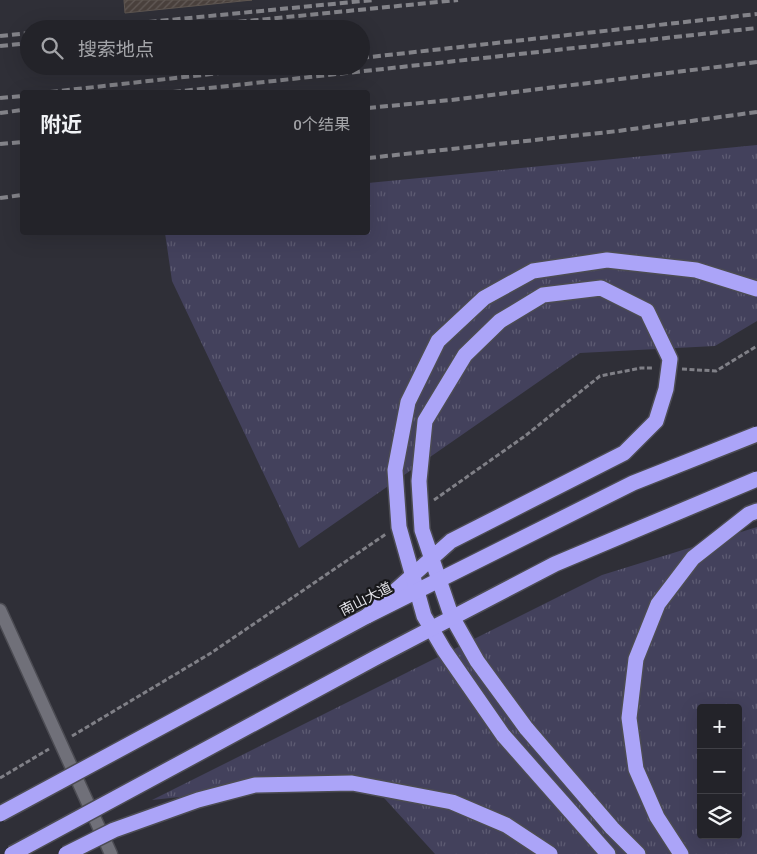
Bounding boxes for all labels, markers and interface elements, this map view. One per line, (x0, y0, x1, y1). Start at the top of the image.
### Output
search box (20, 20, 370, 75)
icon: search (38, 34, 66, 62)
text: 搜索地点 (78, 38, 154, 62)
text: 附近 (40, 112, 82, 138)
text: 0个结果 (293, 115, 350, 135)
street label: 南山大道 (337, 579, 395, 619)
map controls (697, 704, 742, 839)
button: + (697, 704, 742, 749)
button: − (697, 749, 742, 794)
button: layers (697, 794, 742, 839)

